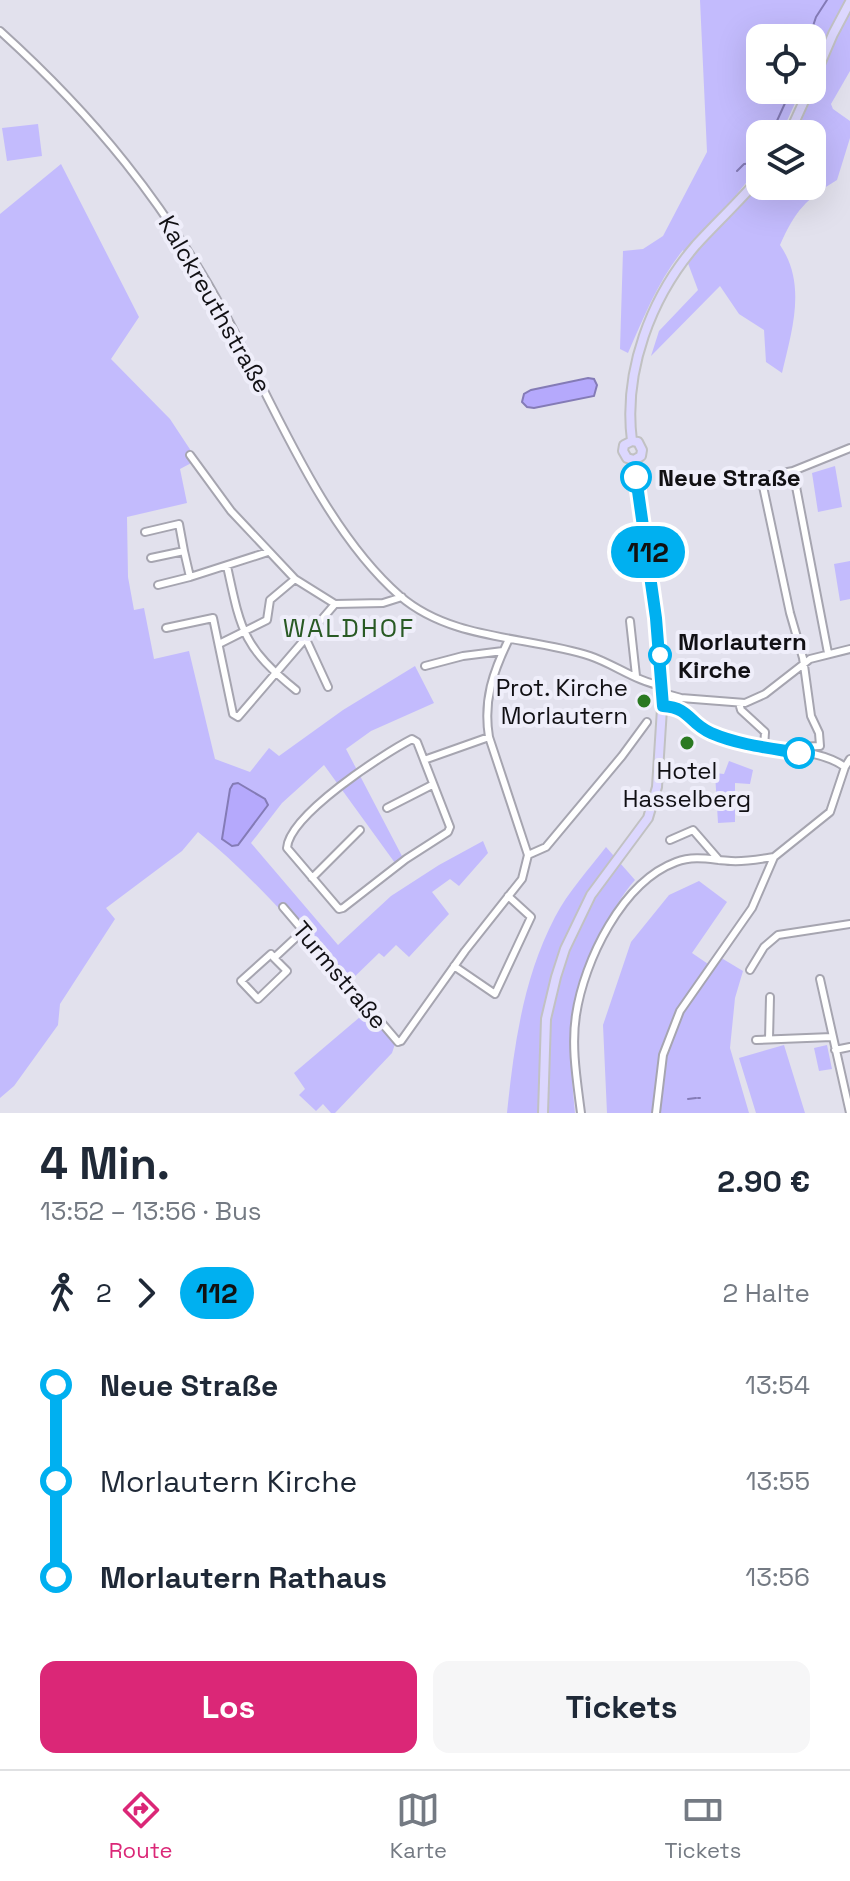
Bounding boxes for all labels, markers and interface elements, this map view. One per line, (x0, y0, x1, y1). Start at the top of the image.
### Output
map controls (746, 24, 826, 200)
button: locate (746, 24, 826, 104)
button: layers (746, 120, 826, 200)
street label: Kalckreuthstraße (152, 210, 278, 398)
marker: Neue Straße (621, 462, 651, 492)
place label: Neue Straße (658, 462, 801, 493)
line badge: 112 (602, 526, 694, 578)
text: 112 (627, 534, 669, 570)
district label: WALDHOF (283, 611, 415, 645)
place label: Morlautern Kirche (678, 626, 807, 685)
marker: Morlautern Kirche (649, 644, 671, 666)
place label: Prot. Kirche Morlautern (496, 672, 628, 731)
marker: Prot. Kirche Morlautern (635, 692, 653, 710)
marker: Hotel Hasselberg (678, 734, 696, 752)
unlabelled marker (784, 738, 814, 768)
place label: Hotel Hasselberg (623, 755, 751, 814)
street label: Turmstraße (286, 915, 394, 1035)
text: 4 Min. (40, 1136, 170, 1192)
text: 2.90 € (717, 1162, 810, 1201)
text: 13:52 – 13:56 · Bus (40, 1194, 262, 1228)
icon: walk (40, 1271, 84, 1315)
icon: forward (124, 1271, 168, 1315)
text: 112 (196, 1275, 238, 1311)
text: 2 (96, 1276, 112, 1310)
text: 2 Halte (722, 1276, 810, 1310)
text: Neue Straße (100, 1366, 278, 1405)
text: 13:54 (745, 1368, 810, 1402)
text: Morlautern Kirche (100, 1462, 357, 1501)
text: 13:55 (746, 1464, 810, 1498)
text: Morlautern Rathaus (100, 1558, 387, 1597)
text: 13:56 (745, 1560, 810, 1594)
button: Los (40, 1661, 417, 1753)
button: Tickets (433, 1661, 810, 1753)
tab: Route (109, 1788, 172, 1864)
tab: Karte (390, 1788, 447, 1864)
tab: Tickets (664, 1788, 741, 1864)

